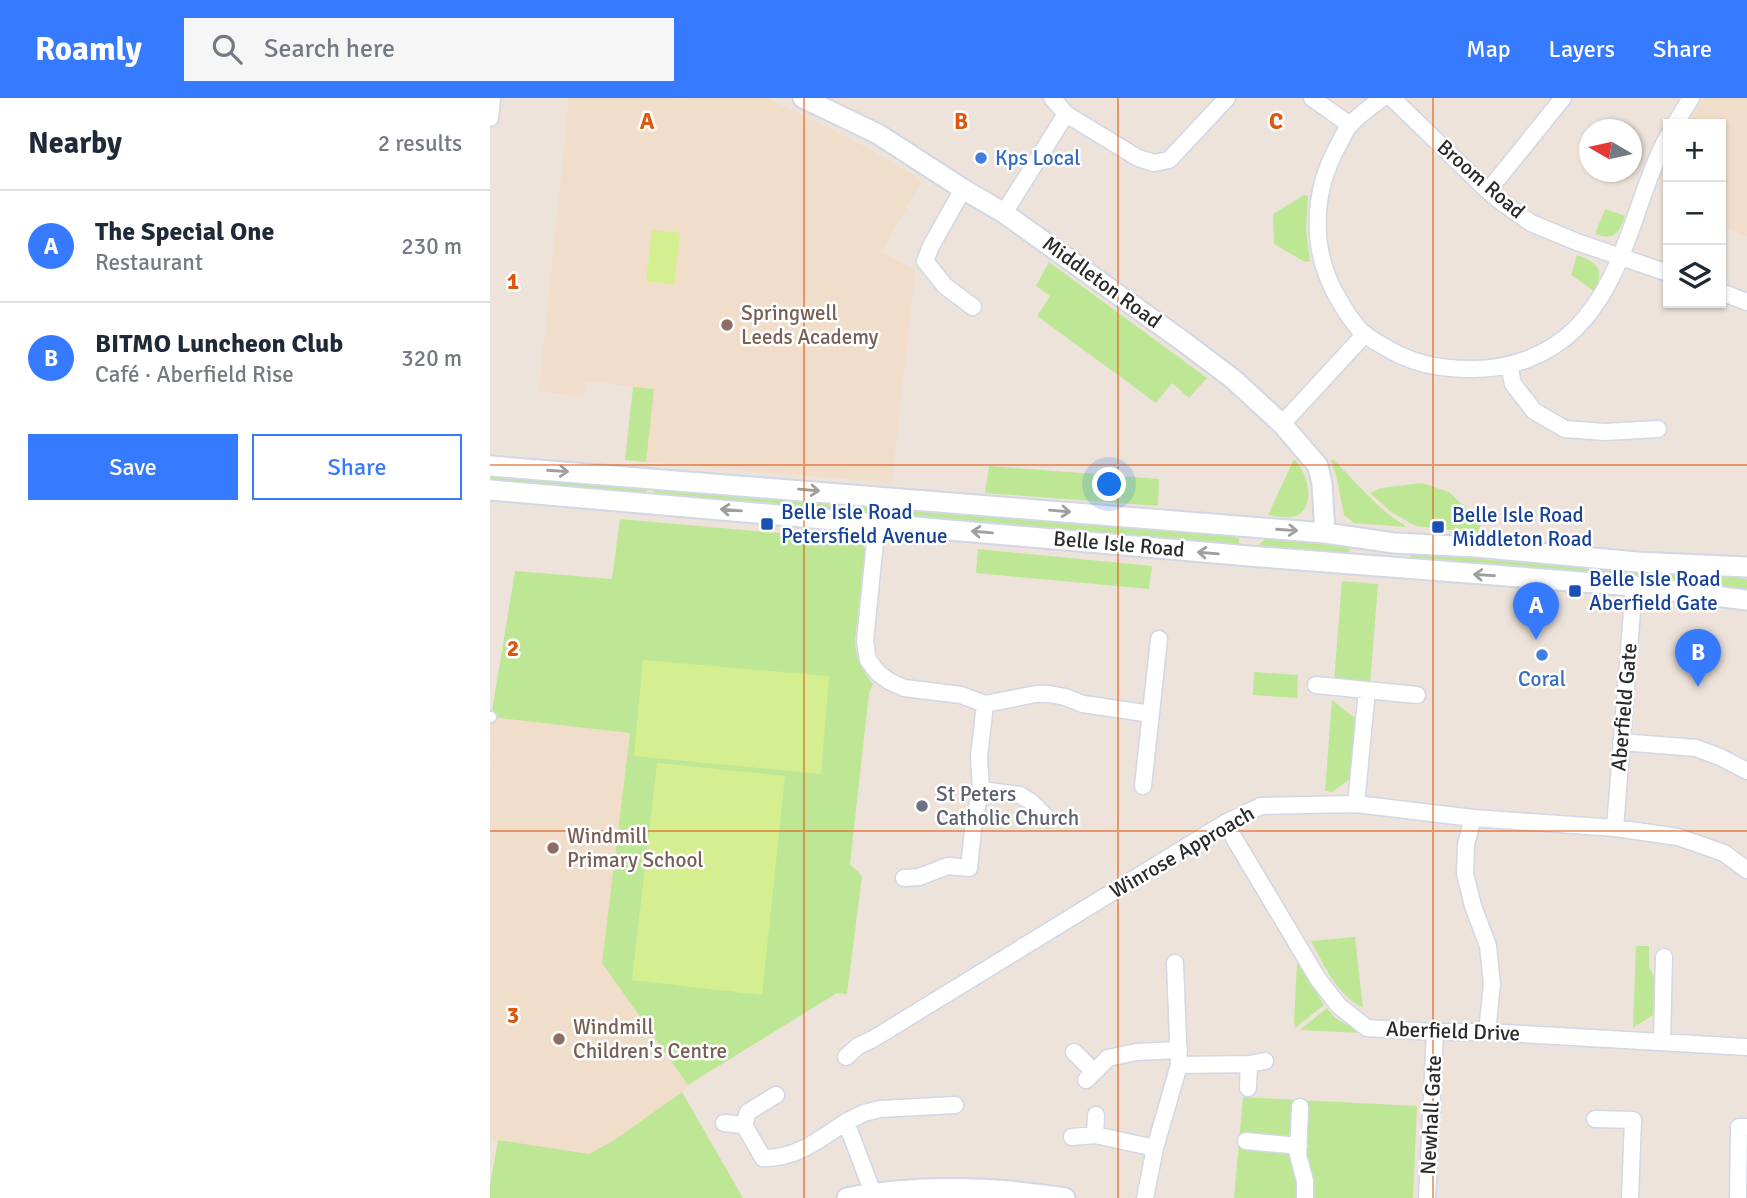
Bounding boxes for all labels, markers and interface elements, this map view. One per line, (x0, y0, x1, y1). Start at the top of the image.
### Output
search box (184, 18, 674, 81)
text: Roamly (35, 29, 142, 70)
icon: search (208, 30, 246, 68)
text: Search here (264, 33, 395, 65)
text: Map (1466, 34, 1511, 64)
text: Layers (1549, 34, 1615, 64)
text: Share (1653, 34, 1712, 64)
text: A (640, 107, 655, 136)
text: B (954, 107, 968, 136)
text: C (1269, 107, 1283, 136)
north arrow (1579, 119, 1642, 182)
map controls (1663, 119, 1726, 308)
button: + (1663, 119, 1726, 182)
text: Nearby (28, 125, 122, 162)
text: 2 results (378, 129, 462, 158)
street label: Broom Road (1432, 134, 1530, 224)
place label: Kps Local (995, 145, 1081, 171)
marker: Kps Local (973, 150, 989, 166)
button: − (1663, 182, 1726, 245)
text: The Special One (95, 216, 274, 248)
street label: Middleton Road (1038, 230, 1166, 334)
text: A (44, 232, 58, 261)
text: 230 m (401, 232, 462, 261)
button: layers (1663, 245, 1726, 308)
text: Restaurant (95, 248, 203, 277)
text: 1 (507, 267, 519, 296)
place label: Springwell Leeds Academy (741, 300, 879, 350)
marker: Springwell Leeds Academy (719, 317, 735, 333)
text: BITMO Luncheon Club (95, 328, 343, 360)
text: B (44, 344, 58, 373)
text: 320 m (401, 344, 462, 373)
text: Café · Aberfield Rise (95, 360, 294, 389)
button: Save (28, 434, 238, 500)
button: Share (252, 434, 462, 500)
one-way arrow (546, 465, 569, 478)
your location (1092, 467, 1126, 501)
one-way arrow (798, 484, 820, 497)
place label: Belle Isle Road Petersfield Avenue (781, 499, 948, 549)
place label: Belle Isle Road Middleton Road (1452, 502, 1592, 552)
one-way arrow (720, 503, 743, 516)
one-way arrow (1049, 505, 1071, 518)
marker: Belle Isle Road Petersfield Avenue (759, 516, 775, 532)
marker: Belle Isle Road Middleton Road (1430, 519, 1446, 535)
one-way arrow (1275, 524, 1298, 537)
one-way arrow (971, 525, 994, 538)
street label: Belle Isle Road (1052, 525, 1186, 563)
one-way arrow (1198, 546, 1220, 559)
place label: Belle Isle Road Aberfield Gate (1589, 566, 1721, 616)
one-way arrow (1473, 568, 1496, 581)
pin: A (1513, 582, 1559, 640)
marker: Belle Isle Road Aberfield Gate (1567, 583, 1583, 599)
pin: B (1675, 629, 1721, 687)
text: 2 (507, 634, 519, 663)
street label: Aberfield Gate (1605, 642, 1643, 772)
marker: Coral (1534, 647, 1550, 663)
place label: Coral (1518, 666, 1566, 692)
place label: St Peters Catholic Church (936, 781, 1079, 831)
marker: St Peters Catholic Church (914, 798, 930, 814)
street label: Winrose Approach (1105, 800, 1259, 904)
place label: Windmill Primary School (567, 823, 703, 873)
marker: Windmill Primary School (545, 840, 561, 856)
text: 3 (507, 1001, 519, 1030)
place label: Windmill Children's Centre (573, 1014, 727, 1064)
street label: Aberfield Drive (1385, 1016, 1521, 1046)
marker: Windmill Children's Centre (551, 1031, 567, 1047)
street label: Newhall Gate (1415, 1054, 1447, 1176)

